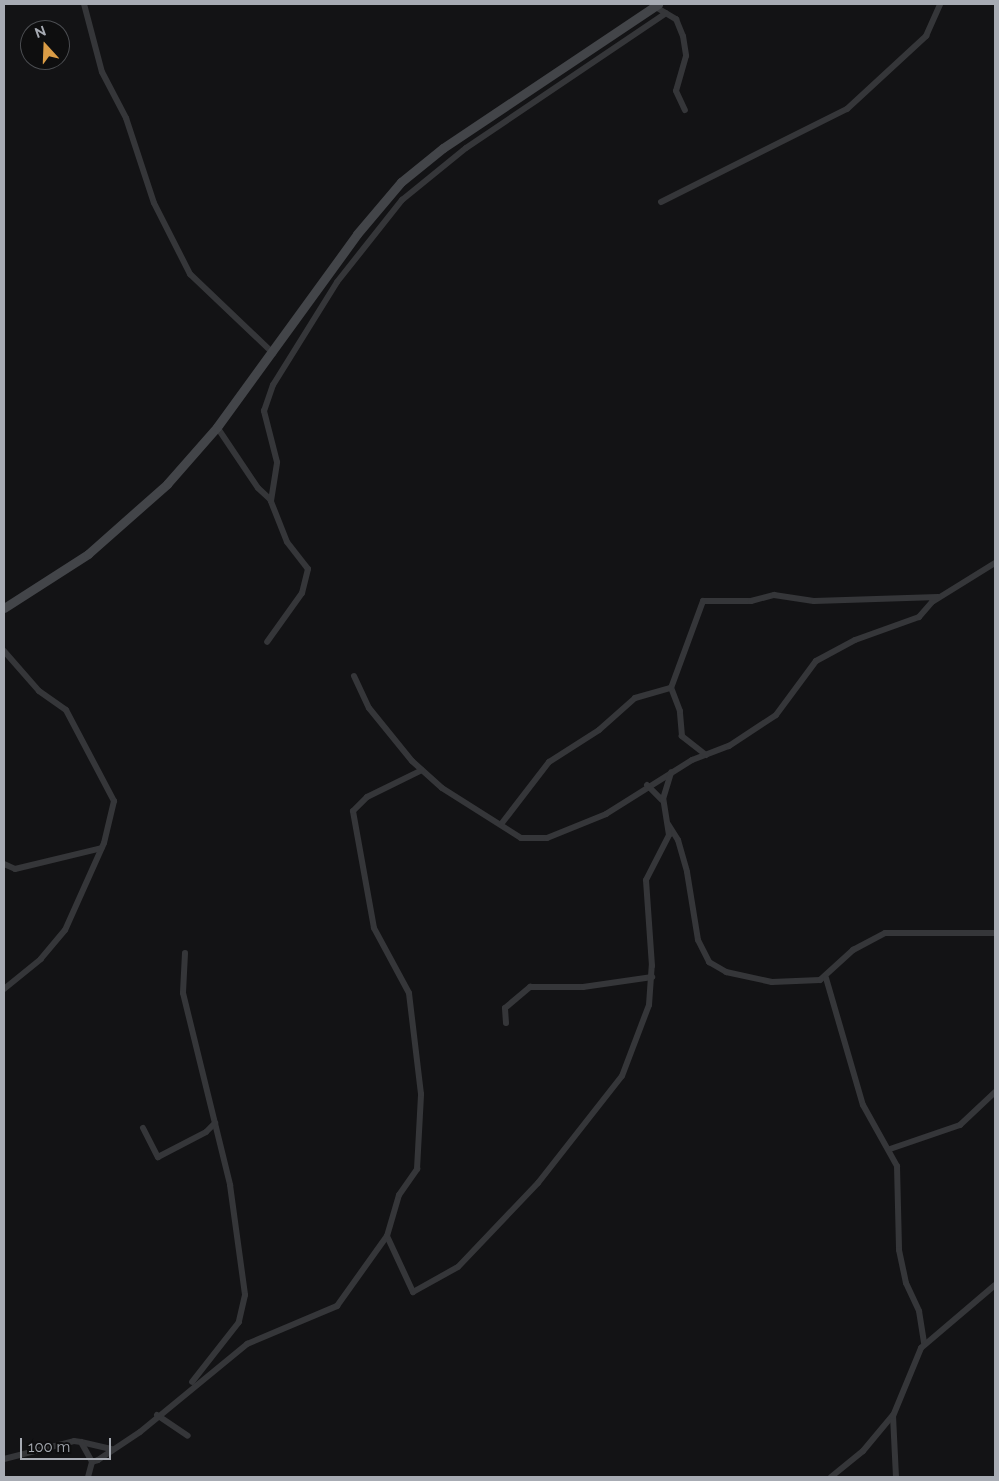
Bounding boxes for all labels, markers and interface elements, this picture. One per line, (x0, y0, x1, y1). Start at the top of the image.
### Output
north arrow (20, 20, 70, 70)
text: N (32, 22, 48, 41)
scale bar (22, 1428, 114, 1460)
text: 100 m (28, 1438, 70, 1456)

